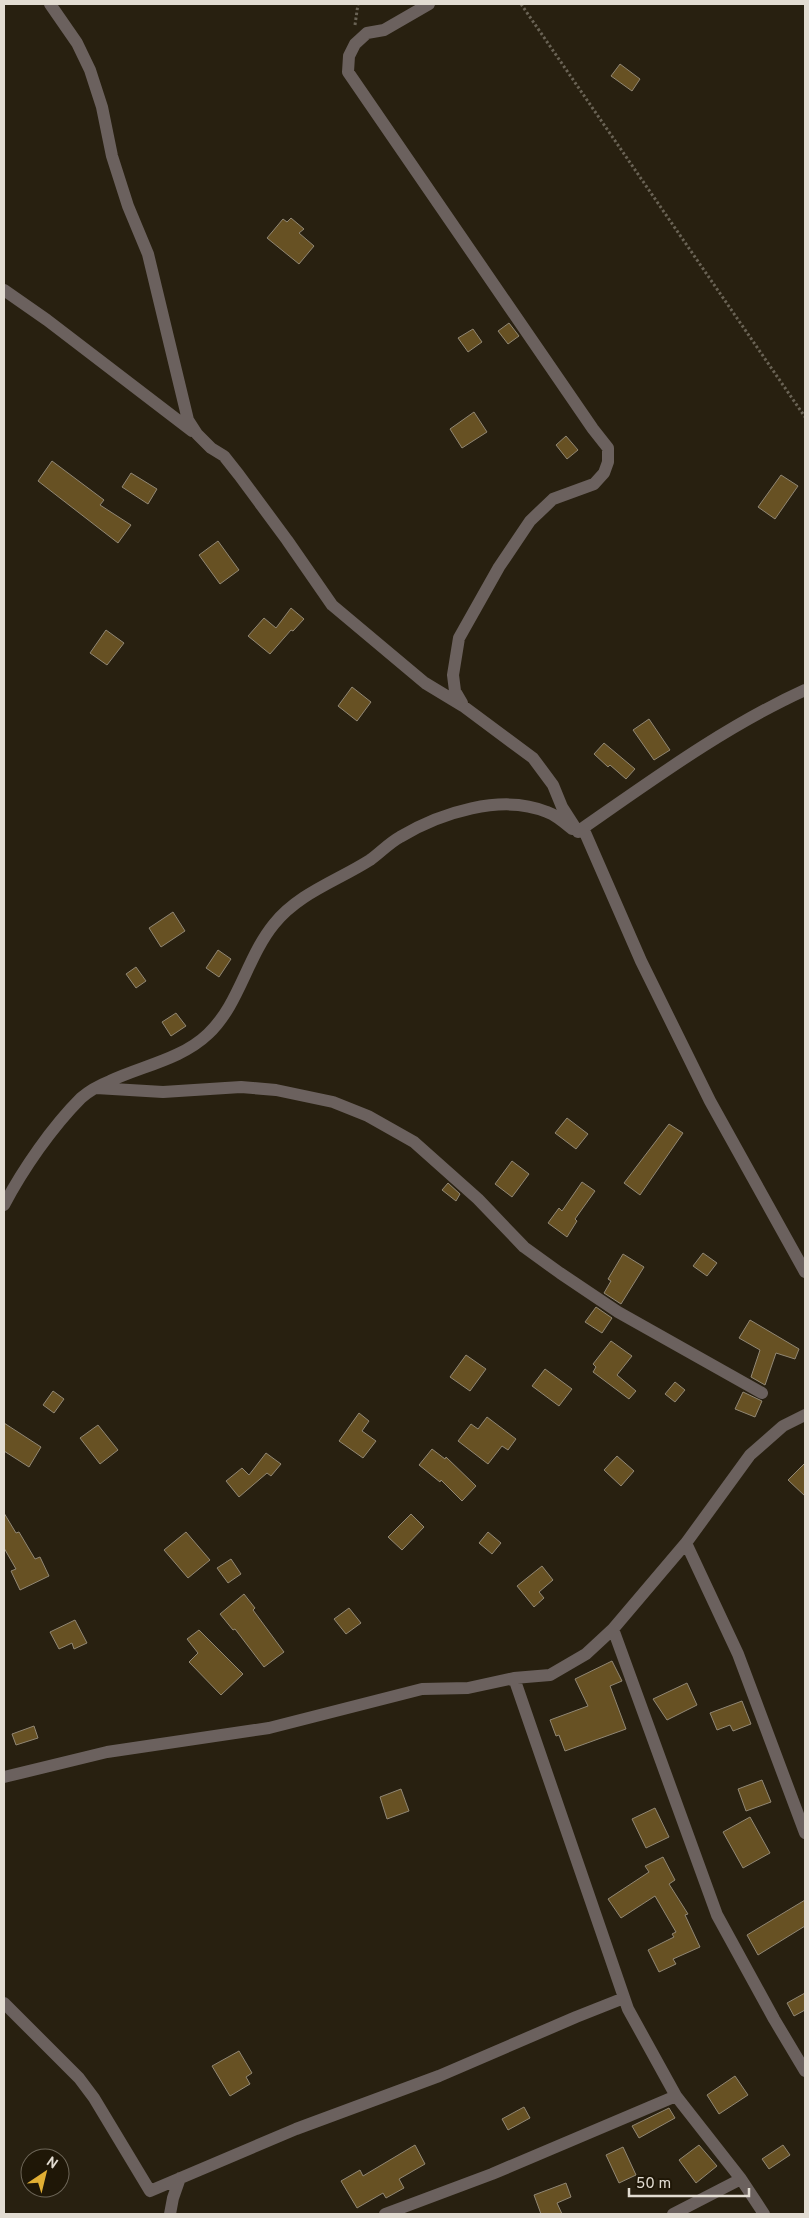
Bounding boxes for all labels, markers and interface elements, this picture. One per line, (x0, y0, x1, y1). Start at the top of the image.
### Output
north arrow (20, 2148, 70, 2198)
text: N (43, 2154, 61, 2173)
scale bar (629, 2166, 749, 2198)
text: 50 m (636, 2175, 671, 2194)

